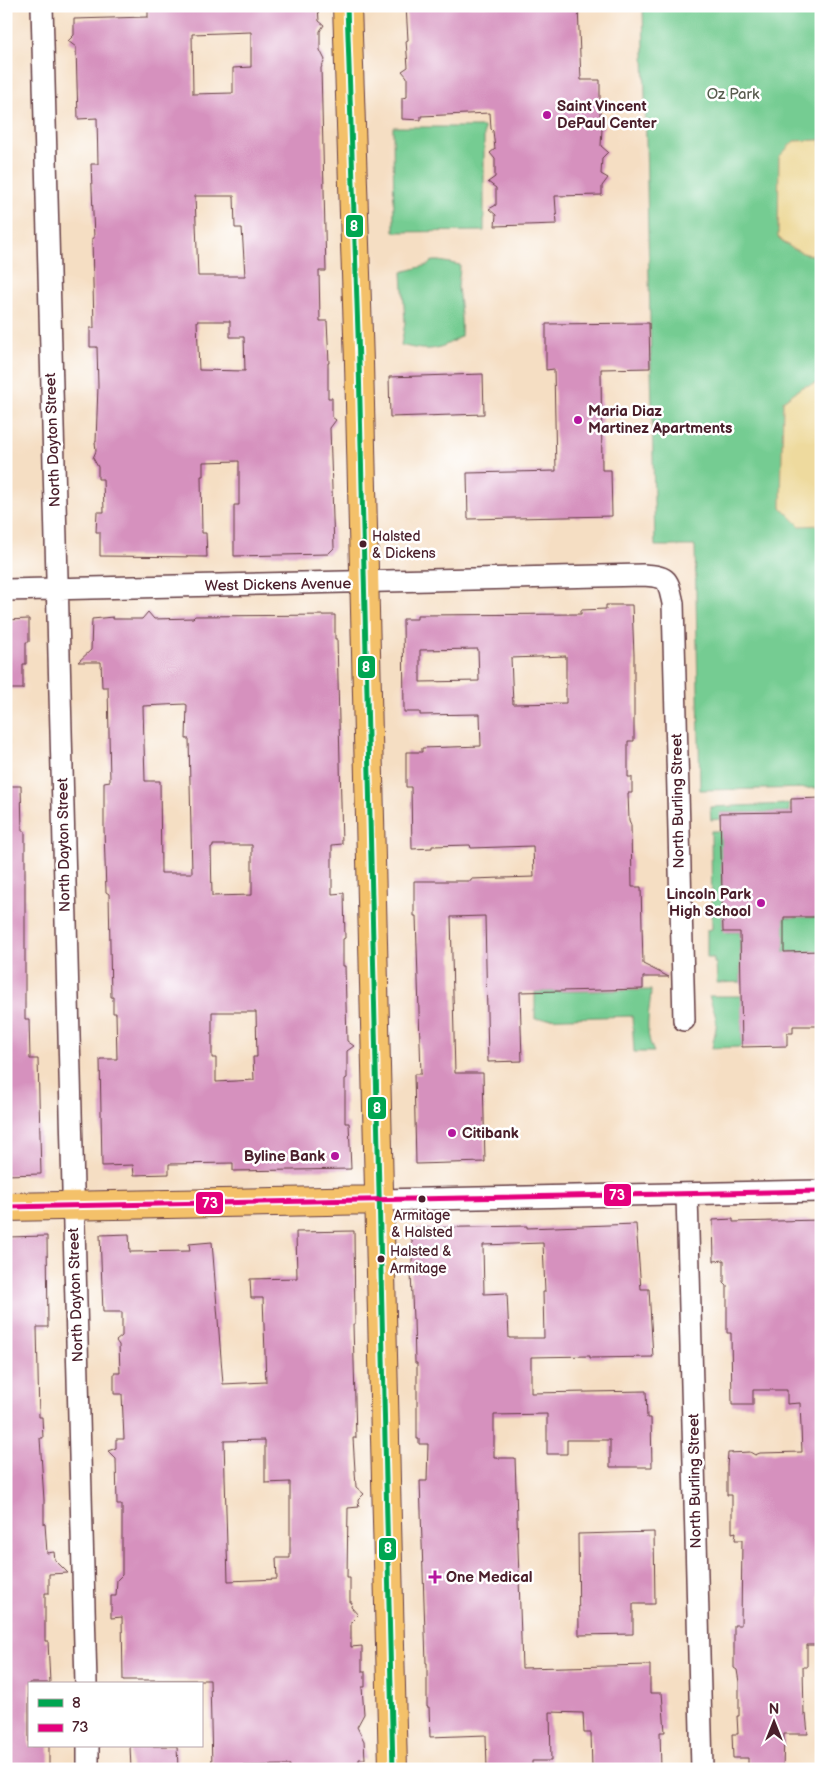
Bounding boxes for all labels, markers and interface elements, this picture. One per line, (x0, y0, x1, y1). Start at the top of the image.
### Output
park label: Oz Park (707, 85, 760, 104)
place label: Saint Vincent DePaul Center (557, 97, 658, 133)
marker: Saint Vincent DePaul Center (541, 109, 553, 121)
line badge: 8 (345, 214, 364, 238)
text: 8 (350, 218, 358, 235)
street label: North Dayton Street (41, 372, 65, 507)
place label: Maria Diaz Martinez Apartments (588, 402, 732, 438)
marker: Maria Diaz Martinez Apartments (572, 414, 584, 426)
place label: Halsted & Dickens (372, 528, 436, 562)
marker: Halsted & Dickens (358, 539, 368, 549)
street label: West Dickens Avenue (205, 574, 352, 596)
line badge: 8 (357, 655, 376, 679)
text: 8 (362, 659, 370, 676)
street label: North Burling Street (667, 733, 689, 869)
street label: North Dayton Street (53, 777, 75, 912)
place label: Lincoln Park High School (666, 885, 751, 921)
marker: Lincoln Park High School (755, 897, 767, 909)
line badge: 8 (367, 1096, 387, 1120)
text: 8 (373, 1100, 381, 1117)
place label: Citibank (462, 1124, 519, 1143)
marker: Citibank (446, 1127, 458, 1139)
place label: Byline Bank (244, 1147, 325, 1166)
marker: Byline Bank (329, 1150, 341, 1162)
line badge: 73 (603, 1183, 632, 1207)
text: 73 (609, 1187, 625, 1204)
line badge: 73 (195, 1191, 224, 1215)
marker: Armitage & Halsted (417, 1194, 427, 1204)
text: 73 (202, 1195, 218, 1212)
place label: Armitage & Halsted (391, 1207, 453, 1241)
street label: North Dayton Street (64, 1227, 88, 1362)
place label: Halsted & Armitage (390, 1243, 451, 1277)
marker: Halsted & Armitage (376, 1254, 386, 1264)
street label: North Burling Street (684, 1413, 706, 1549)
line badge: 8 (378, 1537, 397, 1561)
text: 8 (384, 1540, 392, 1557)
place label: One Medical (446, 1568, 533, 1587)
marker: One Medical (428, 1570, 442, 1584)
legend (28, 1682, 202, 1748)
text: 8 (72, 1694, 81, 1713)
north arrow (750, 1698, 800, 1748)
text: N (769, 1701, 779, 1718)
text: 73 (72, 1718, 89, 1737)

